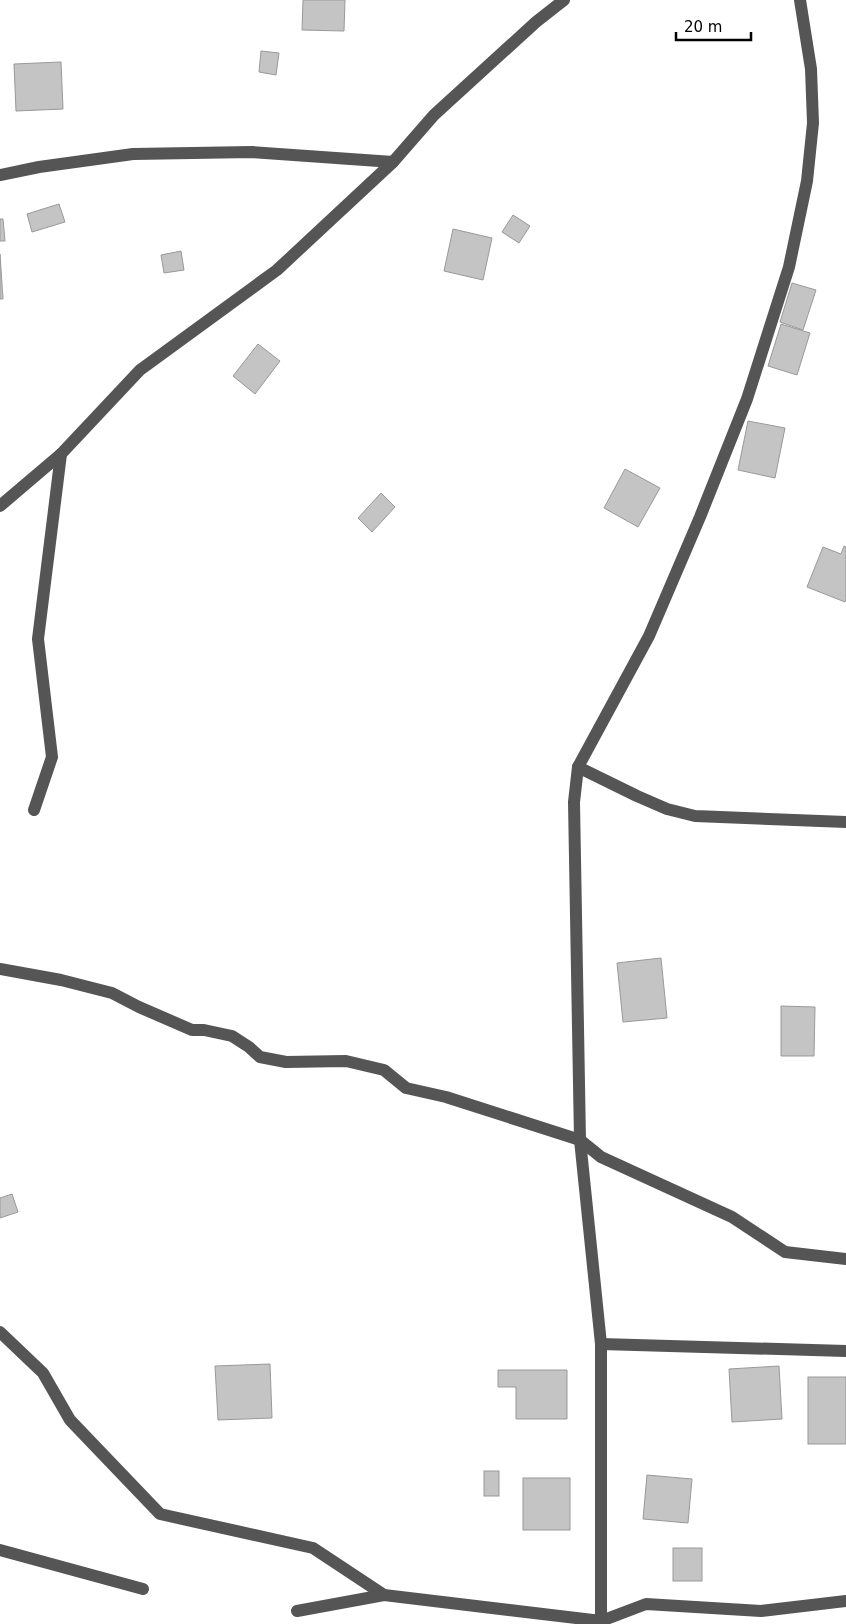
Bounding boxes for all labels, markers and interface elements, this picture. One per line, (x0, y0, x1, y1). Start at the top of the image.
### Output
scale bar (676, 10, 751, 42)
text: 20 m (684, 18, 722, 36)

